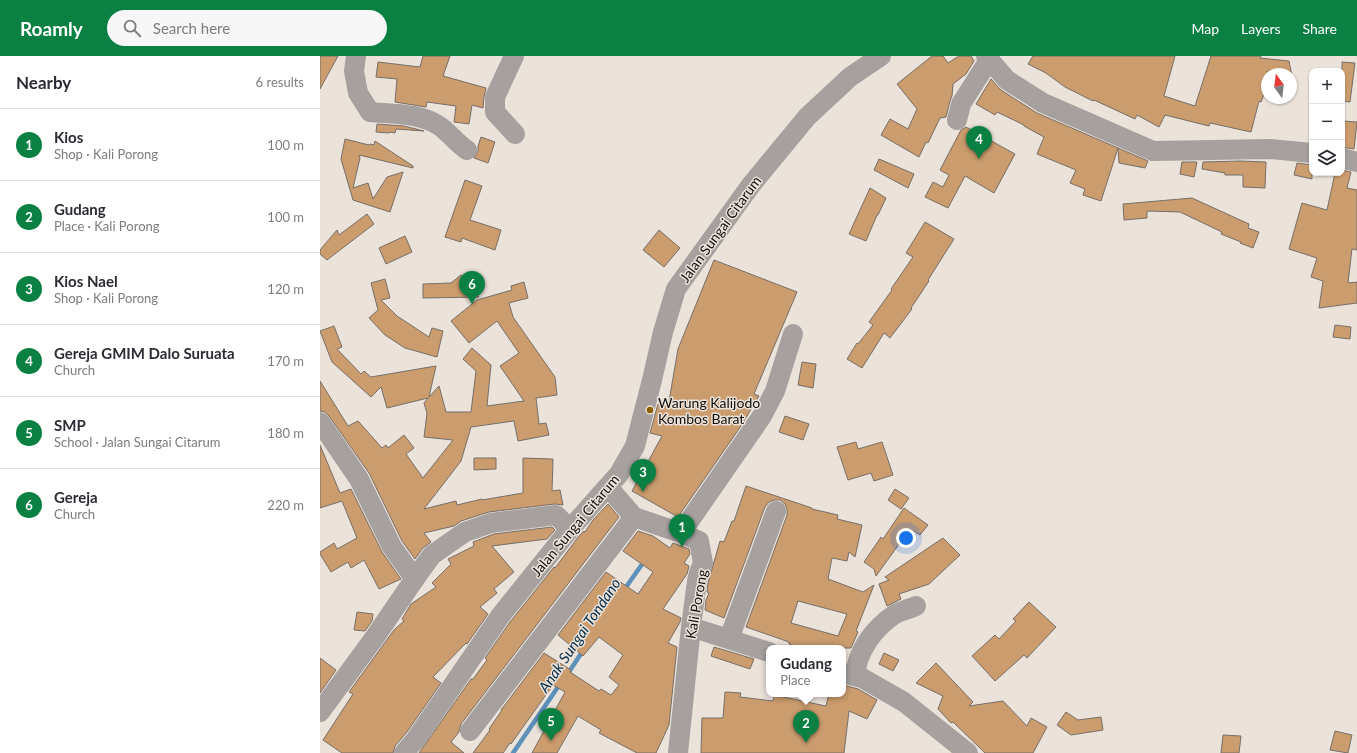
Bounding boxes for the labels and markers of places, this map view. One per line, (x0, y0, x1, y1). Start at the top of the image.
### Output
pin: 4 (966, 126, 992, 159)
pin: 6 (459, 271, 485, 304)
place label: Warung Kalijodo Kombos Barat (658, 394, 760, 427)
marker: Warung Kalijodo Kombos Barat (645, 405, 655, 415)
pin: 3 (630, 459, 656, 492)
pin: 1 (669, 514, 695, 547)
pin: 5 (538, 708, 564, 741)
pin: 2 (793, 710, 819, 743)

